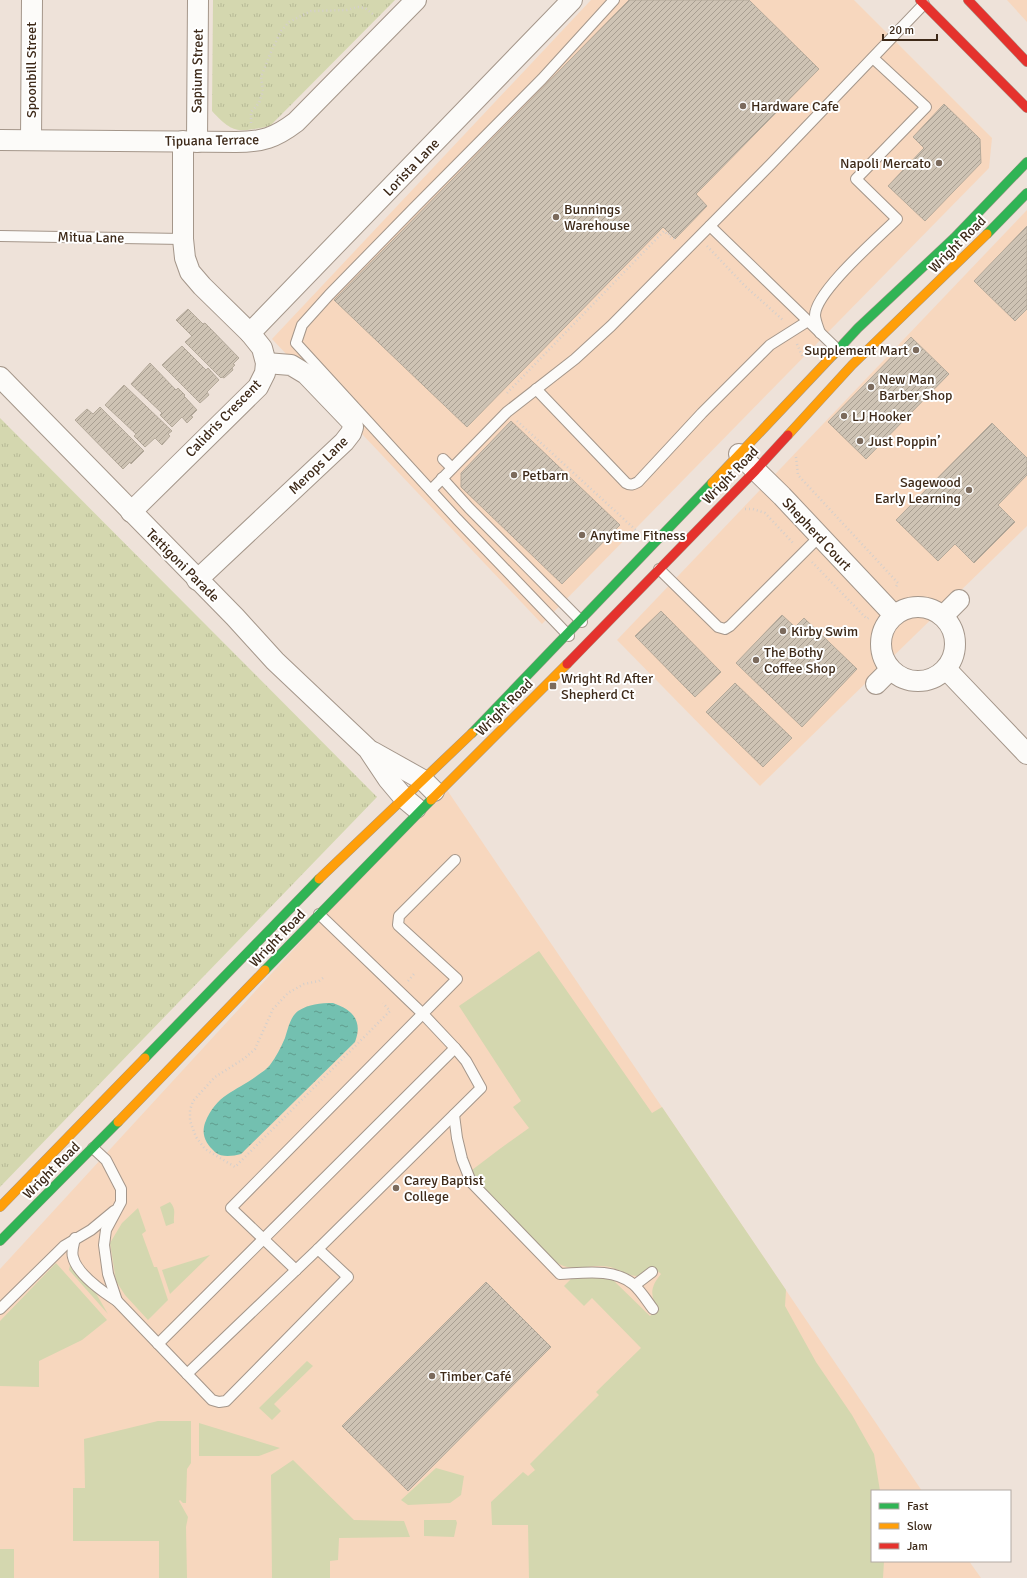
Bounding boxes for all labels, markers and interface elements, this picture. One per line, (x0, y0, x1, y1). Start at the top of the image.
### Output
scale bar (883, 16, 937, 42)
street label: Spoonbill Street (23, 22, 40, 118)
text: 20 m (889, 23, 914, 38)
street label: Sapium Street (188, 29, 207, 113)
place label: Hardware Cafe (751, 98, 839, 115)
marker: Hardware Cafe (738, 101, 748, 111)
street label: Tipuana Terrace (165, 131, 259, 150)
street label: Lorista Lane (380, 135, 443, 200)
place label: Napoli Mercato (840, 155, 931, 172)
marker: Napoli Mercato (934, 158, 944, 168)
place label: Bunnings Warehouse (564, 201, 630, 234)
marker: Bunnings Warehouse (551, 212, 561, 222)
street label: Wright Road (925, 212, 989, 276)
street label: Mitua Lane (58, 228, 124, 247)
place label: Supplement Mart (804, 342, 908, 359)
marker: Supplement Mart (911, 345, 921, 355)
place label: New Man Barber Shop (879, 371, 952, 404)
street label: Calidris Crescent (182, 376, 265, 461)
marker: New Man Barber Shop (866, 382, 876, 392)
place label: LJ Hooker (852, 408, 912, 425)
marker: LJ Hooker (839, 411, 849, 421)
street label: Merops Lane (285, 433, 352, 498)
place label: Just Poppin’ (868, 433, 940, 450)
marker: Just Poppin’ (855, 436, 865, 446)
street label: Wright Road (699, 443, 762, 508)
place label: Petbarn (522, 467, 569, 484)
marker: Petbarn (509, 470, 519, 480)
place label: Sagewood Early Learning (875, 474, 961, 507)
marker: Sagewood Early Learning (964, 485, 974, 495)
street label: Shepherd Court (778, 494, 855, 574)
street label: Tettigoni Parade (142, 525, 223, 606)
place label: Anytime Fitness (590, 527, 686, 544)
marker: Anytime Fitness (577, 530, 587, 540)
place label: Kirby Swim (791, 623, 858, 640)
marker: Kirby Swim (778, 626, 788, 636)
place label: The Bothy Coffee Shop (764, 644, 836, 677)
marker: The Bothy Coffee Shop (751, 655, 761, 665)
place label: Wright Rd After Shepherd Ct (561, 670, 654, 703)
street label: Wright Road (472, 675, 536, 739)
marker: Wright Rd After Shepherd Ct (548, 681, 558, 691)
street label: Wright Road (246, 906, 309, 971)
street label: Wright Road (19, 1138, 83, 1202)
place label: Carey Baptist College (404, 1172, 484, 1205)
marker: Carey Baptist College (391, 1183, 401, 1193)
place label: Timber Café (440, 1368, 512, 1385)
marker: Timber Café (427, 1371, 437, 1381)
legend (871, 1490, 1011, 1562)
text: Fast (907, 1499, 928, 1514)
text: Slow (907, 1519, 932, 1534)
text: Jam (907, 1539, 928, 1554)

